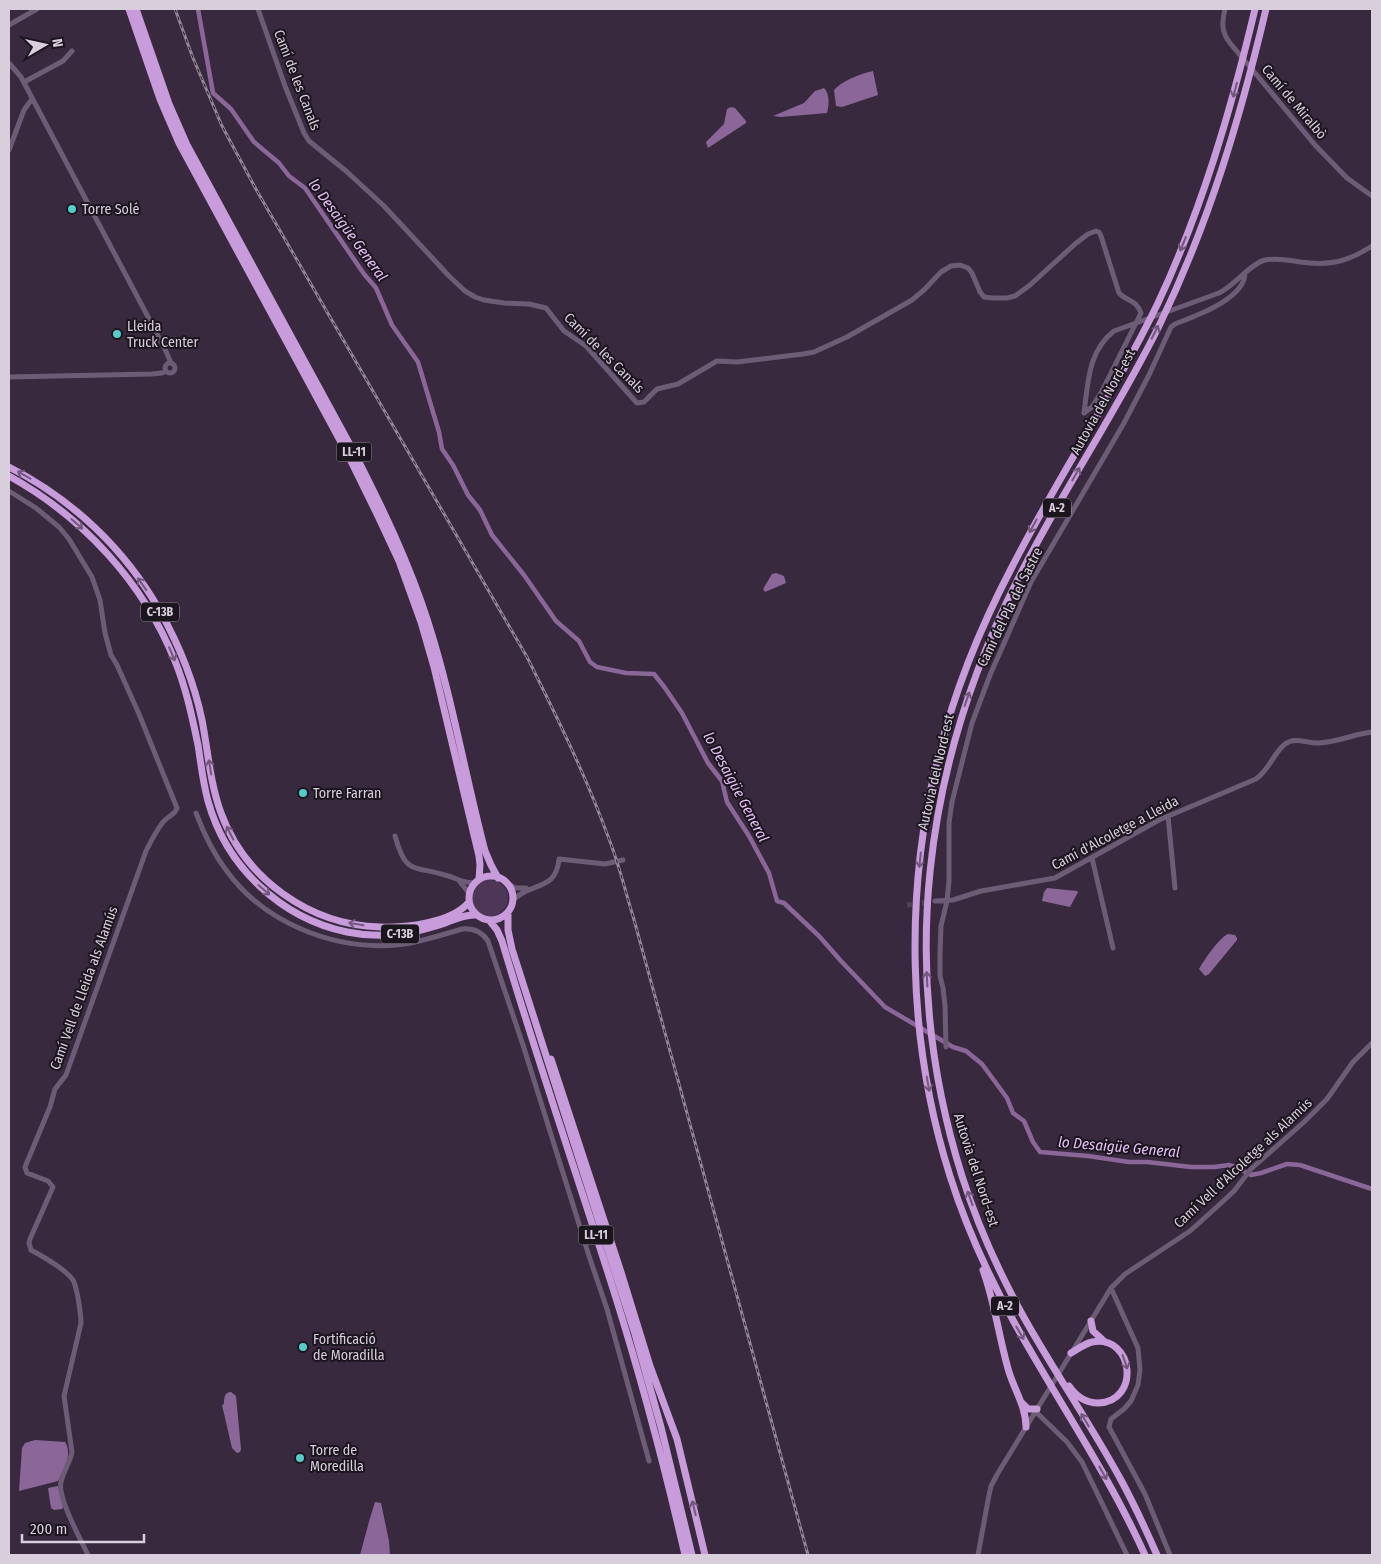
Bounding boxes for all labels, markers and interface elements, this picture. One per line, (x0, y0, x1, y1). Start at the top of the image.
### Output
north arrow (20, 20, 70, 70)
street label: Camí de les Canals (270, 27, 324, 133)
text: N (48, 38, 66, 49)
street label: Camí de Miralbò (1258, 61, 1330, 143)
one-way arrow (1229, 82, 1239, 98)
water label: lo Desaigüe General (305, 175, 391, 285)
place label: Torre Solé (82, 201, 140, 218)
marker: Torre Solé (66, 203, 78, 215)
one-way arrow (1178, 236, 1188, 251)
street label: Camí de les Canals (560, 309, 648, 397)
place label: Lleida Truck Center (127, 318, 198, 351)
one-way arrow (1151, 325, 1161, 340)
marker: Lleida Truck Center (111, 328, 123, 340)
street label: Autovia del Nord-est (1067, 346, 1139, 458)
road number: LL-11 (336, 442, 372, 462)
one-way arrow (1072, 468, 1082, 482)
one-way arrow (17, 469, 31, 479)
road number: A-2 (1043, 498, 1071, 518)
one-way arrow (71, 518, 84, 530)
one-way arrow (1028, 519, 1038, 533)
street label: Camí del Pla del Sastre (974, 544, 1046, 670)
one-way arrow (137, 577, 147, 591)
road number: C-13B (141, 602, 179, 622)
one-way arrow (168, 646, 177, 661)
one-way arrow (963, 691, 972, 707)
street label: Autovia del Nord-est (914, 712, 958, 831)
water label: lo Desaigüe General (699, 729, 773, 845)
one-way arrow (204, 760, 214, 776)
place label: Torre Farran (313, 785, 381, 802)
marker: Torre Farran (297, 787, 309, 799)
street label: Camí d'Alcoletge a Lleida (1049, 792, 1182, 874)
one-way arrow (225, 825, 235, 840)
one-way arrow (915, 852, 925, 868)
one-way arrow (257, 885, 270, 896)
street label: Camí Vell de Lleida als Alamús (46, 904, 122, 1072)
one-way arrow (349, 919, 365, 929)
road number: C-13B (381, 924, 419, 944)
one-way arrow (922, 971, 931, 987)
one-way arrow (923, 1075, 933, 1091)
street label: Camí Vell d'Alcoletge als Alamús (1170, 1094, 1316, 1232)
street label: Autovia del Nord-est (950, 1111, 1002, 1229)
water label: lo Desaigüe General (1057, 1133, 1181, 1161)
one-way arrow (965, 1191, 974, 1207)
road number: LL-11 (578, 1226, 614, 1244)
road number: A-2 (991, 1296, 1019, 1315)
one-way arrow (1015, 1326, 1025, 1341)
place label: Fortificació de Moradilla (313, 1331, 385, 1364)
marker: Fortificació de Moradilla (297, 1341, 309, 1353)
one-way arrow (1121, 1354, 1130, 1370)
one-way arrow (1080, 1413, 1090, 1427)
place label: Torre de Moredilla (310, 1442, 364, 1475)
marker: Torre de Moredilla (294, 1452, 306, 1464)
one-way arrow (1099, 1465, 1109, 1479)
one-way arrow (689, 1500, 698, 1516)
scale bar (22, 1512, 145, 1544)
text: 200 m (30, 1520, 67, 1538)

